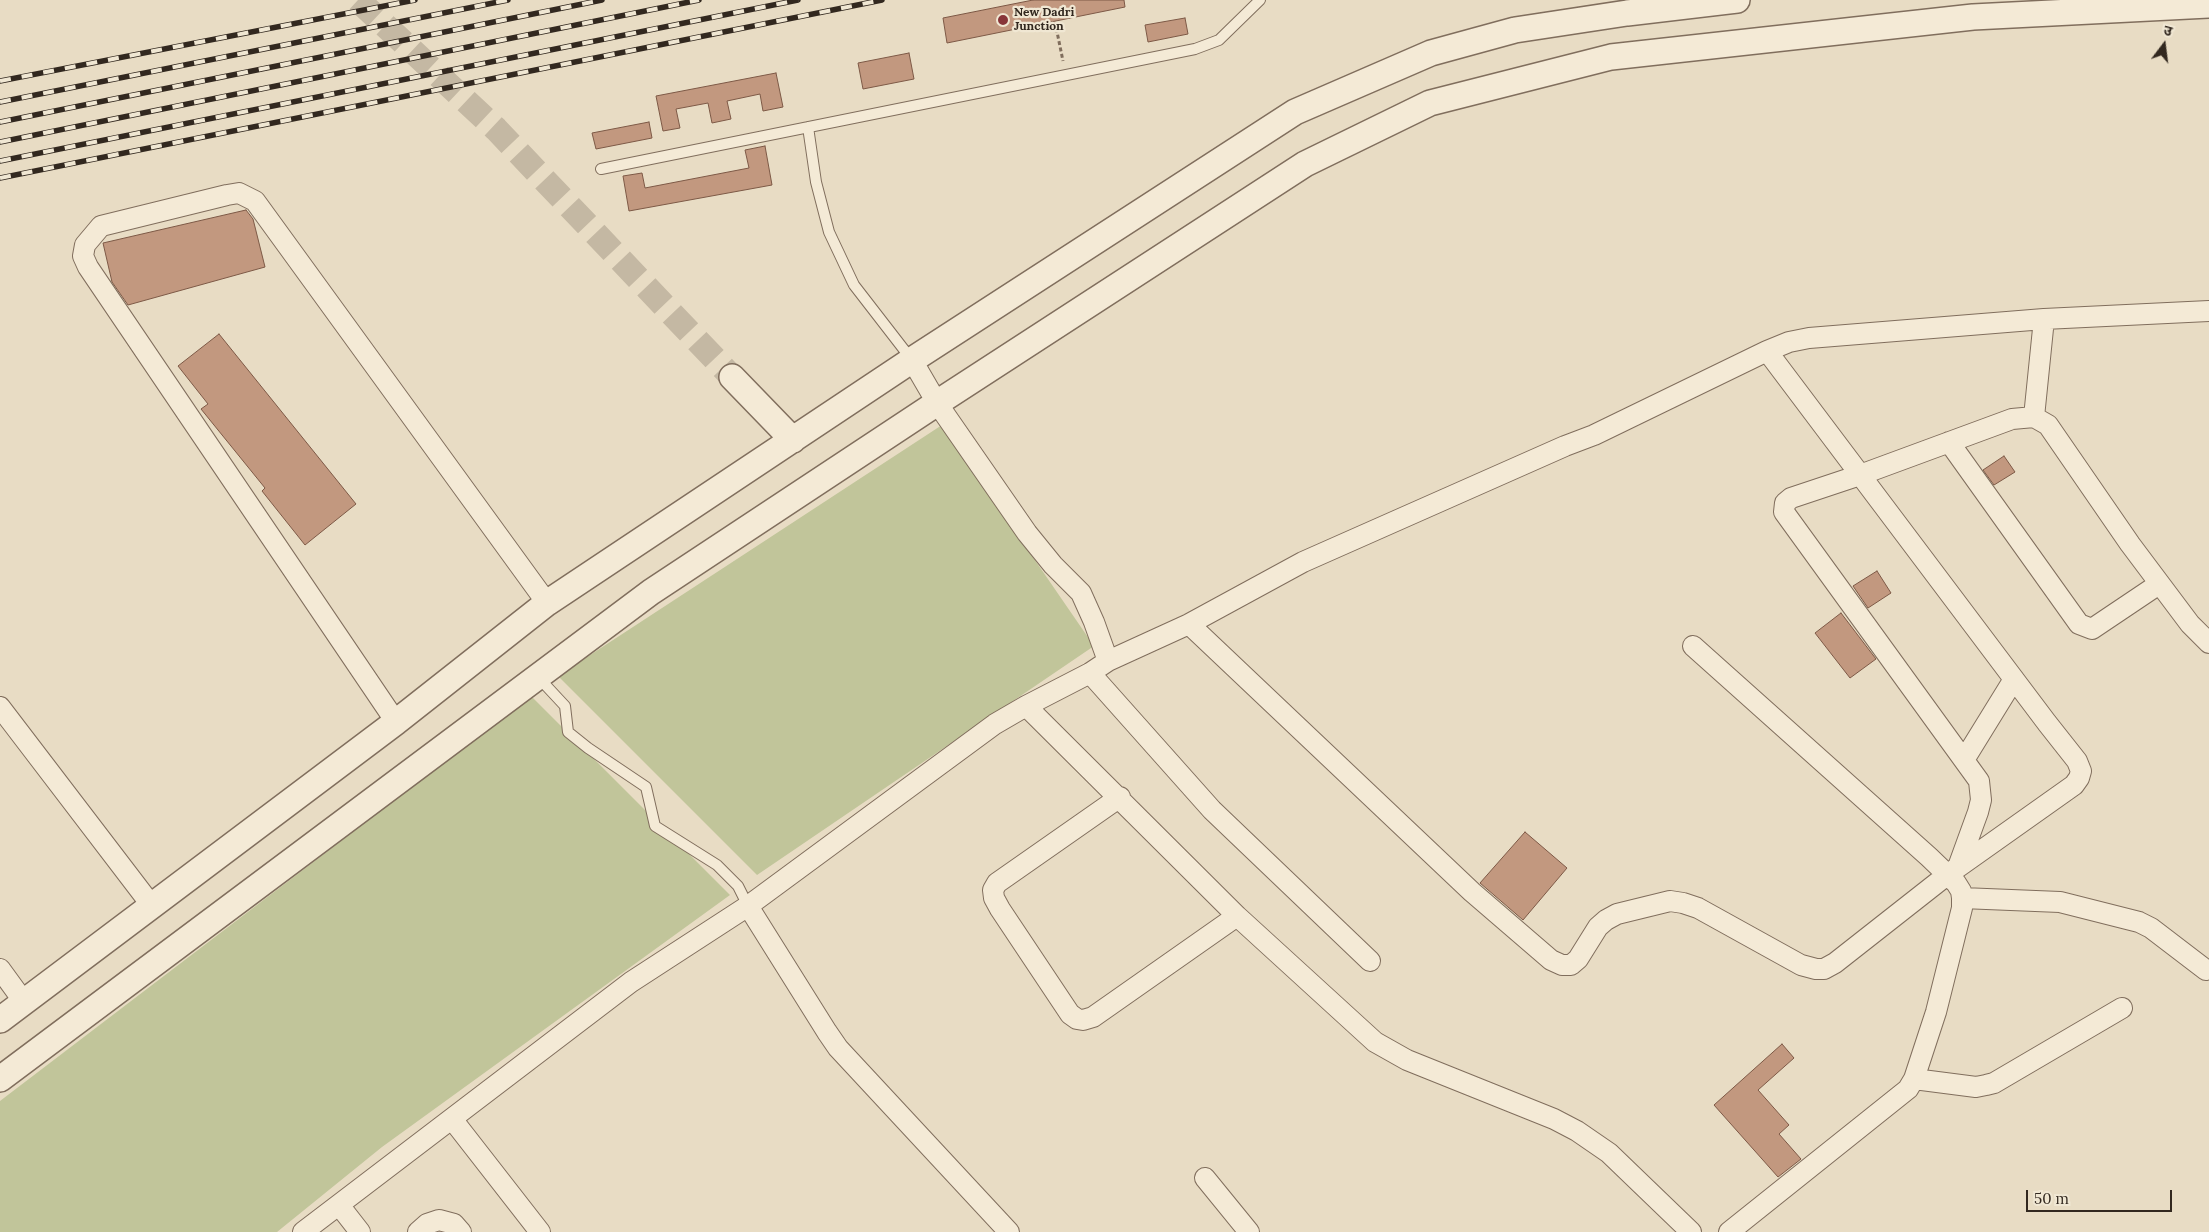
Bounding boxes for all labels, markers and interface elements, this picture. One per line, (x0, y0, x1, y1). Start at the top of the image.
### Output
place label: New Dadri Junction (1014, 6, 1074, 34)
marker: New Dadri Junction (996, 13, 1010, 27)
north arrow (2139, 20, 2189, 70)
text: उ (2162, 21, 2174, 40)
scale bar (2029, 1180, 2175, 1212)
text: 50 m (2034, 1189, 2069, 1208)

